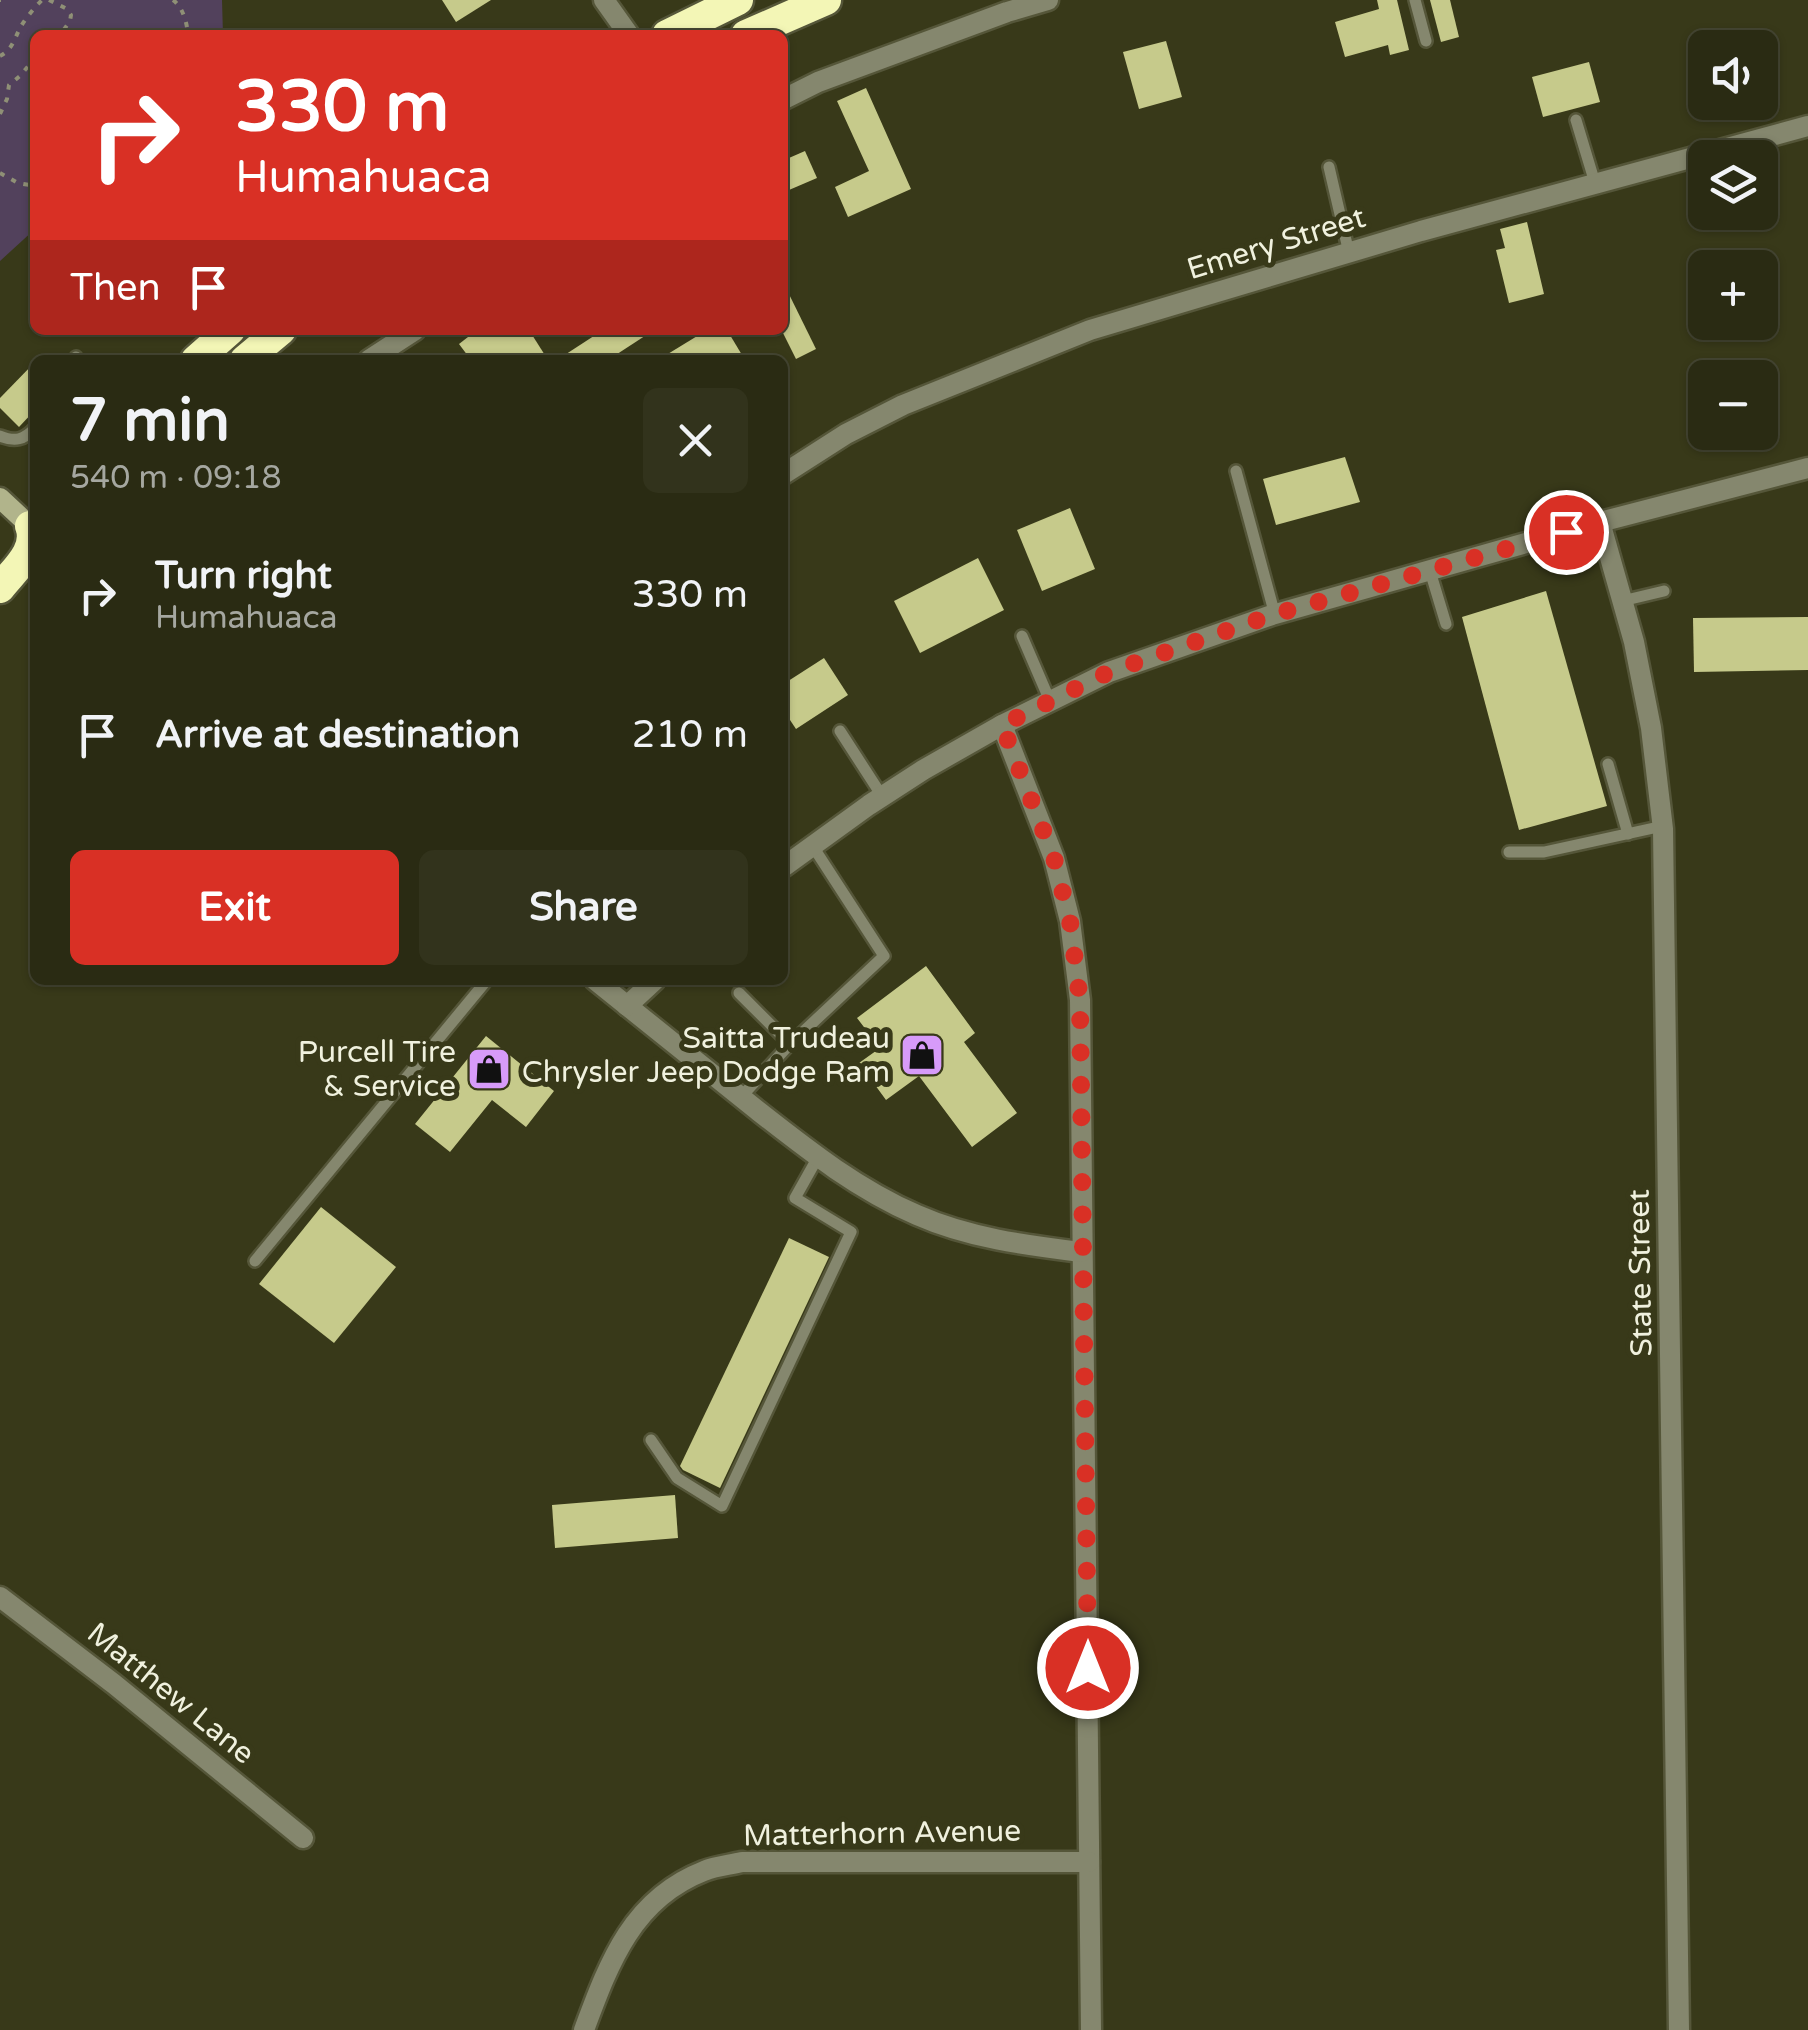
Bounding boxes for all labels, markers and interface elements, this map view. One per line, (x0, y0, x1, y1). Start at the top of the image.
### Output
map controls (1688, 30, 1778, 450)
button: sound (1688, 30, 1778, 120)
text: 330 m (235, 66, 449, 150)
icon: right (70, 70, 200, 200)
button: layers (1688, 140, 1778, 230)
text: Humahuaca (235, 151, 492, 205)
street label: Emery Street (1182, 199, 1370, 288)
button: + (1688, 250, 1778, 340)
icon: arrive (181, 260, 236, 315)
text: Then (70, 265, 161, 311)
button: − (1688, 360, 1778, 450)
text: 7 min (70, 385, 230, 457)
button: close (643, 388, 748, 493)
text: 540 m · 09:18 (70, 459, 282, 497)
pin (1524, 490, 1609, 575)
icon: arrive (1539, 505, 1594, 560)
text: Turn right (155, 553, 332, 599)
icon: right (70, 568, 125, 623)
text: 330 m (632, 572, 748, 618)
text: Humahuaca (155, 599, 337, 637)
icon: arrive (70, 708, 125, 763)
text: Arrive at destination (155, 712, 520, 758)
text: 210 m (632, 712, 748, 758)
button: Exit (70, 850, 399, 965)
button: Share (419, 850, 748, 965)
place label: Saitta Trudeau Chrysler Jeep Dodge Ram (522, 1020, 890, 1091)
shop icon: Saitta Trudeau Chrysler Jeep Dodge Ram (899, 1032, 945, 1078)
place label: Purcell Tire & Service (298, 1034, 456, 1105)
shop icon: Purcell Tire & Service (466, 1046, 512, 1092)
street label: State Street (1621, 1189, 1660, 1357)
street label: Matthew Lane (80, 1615, 262, 1772)
position arrow (1036, 1616, 1140, 1720)
street label: Matterhorn Avenue (743, 1813, 1021, 1854)

